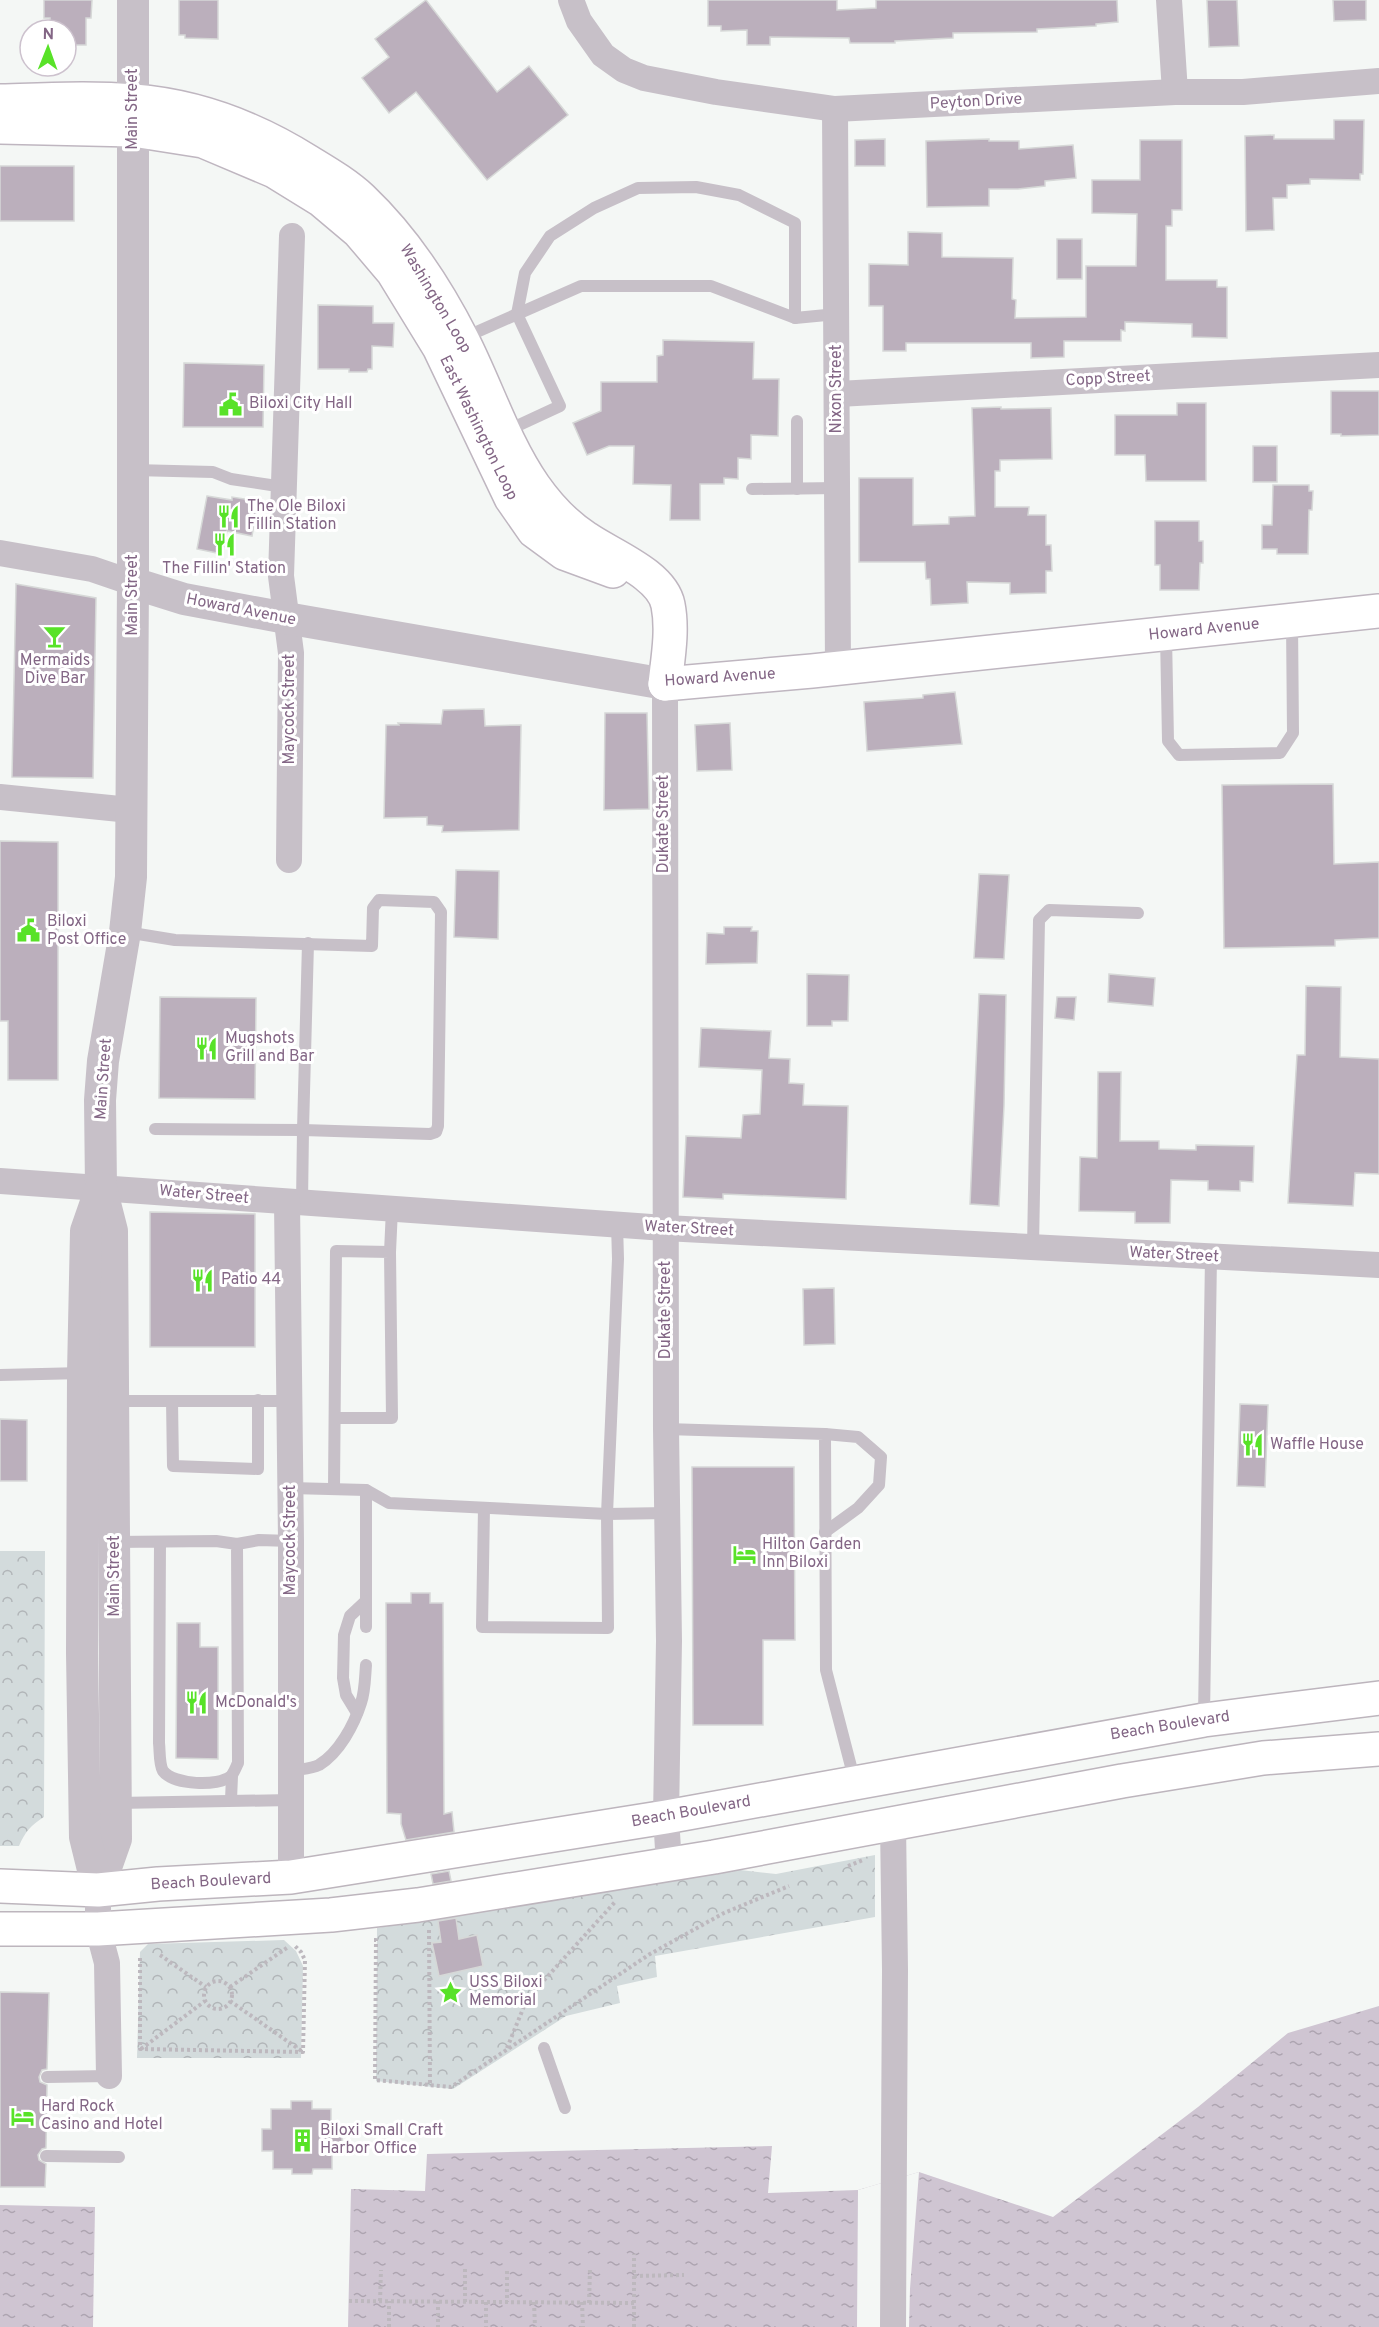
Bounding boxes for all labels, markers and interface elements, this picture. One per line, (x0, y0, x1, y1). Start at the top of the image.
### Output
north arrow (18, 18, 78, 78)
text: N (42, 25, 54, 45)
street label: Main Street (123, 68, 143, 150)
street label: Peyton Drive (929, 90, 1023, 114)
street label: Washington Loop (395, 241, 475, 357)
street label: Nixon Street (827, 345, 847, 433)
street label: East Washington Loop (434, 352, 522, 504)
street label: Copp Street (1065, 367, 1151, 391)
public building icon: Biloxi City Hall (218, 391, 244, 417)
place label: Biloxi City Hall (249, 394, 352, 414)
place label: The Ole Biloxi Fillin Station (247, 497, 346, 535)
restaurant icon: The Ole Biloxi Fillin Station (216, 503, 242, 529)
restaurant icon: The Fillin' Station (211, 531, 237, 557)
street label: Main Street (123, 554, 143, 636)
place label: The Fillin' Station (162, 559, 286, 579)
street label: Howard Avenue (184, 590, 298, 630)
street label: Howard Avenue (1148, 614, 1260, 646)
bar icon: Mermaids Dive Bar (42, 623, 68, 649)
place label: Mermaids Dive Bar (20, 651, 90, 689)
street label: Maycock Street (280, 654, 300, 764)
street label: Howard Avenue (664, 664, 776, 692)
street label: Dukate Street (654, 775, 674, 873)
place label: Biloxi Post Office (47, 912, 126, 950)
public building icon: Biloxi Post Office (16, 918, 42, 944)
place label: Mugshots Grill and Bar (225, 1029, 314, 1067)
restaurant icon: Mugshots Grill and Bar (194, 1035, 220, 1061)
street label: Main Street (91, 1038, 117, 1120)
street label: Water Street (158, 1181, 250, 1209)
street label: Water Street (644, 1217, 734, 1241)
street label: Water Street (1129, 1243, 1219, 1267)
street label: Dukate Street (656, 1261, 676, 1359)
restaurant icon: Patio 44 (190, 1267, 216, 1293)
place label: Patio 44 (221, 1270, 281, 1290)
restaurant icon: Waffle House (1239, 1432, 1265, 1458)
place label: Waffle House (1270, 1435, 1364, 1455)
street label: Maycock Street (281, 1485, 301, 1595)
street label: Main Street (105, 1535, 125, 1617)
place label: Hilton Garden Inn Biloxi (762, 1535, 861, 1573)
hotel icon: Hilton Garden Inn Biloxi (731, 1541, 757, 1567)
restaurant icon: McDonald's (184, 1690, 210, 1716)
place label: McDonald's (215, 1693, 297, 1713)
street label: Beach Boulevard (1109, 1707, 1231, 1745)
street label: Beach Boulevard (630, 1792, 752, 1832)
street label: Beach Boulevard (150, 1869, 272, 1895)
place label: USS Biloxi Memorial (469, 1973, 543, 2011)
place icon: USS Biloxi Memorial (438, 1979, 464, 2005)
place label: Hard Rock Casino and Hotel (41, 2097, 163, 2135)
hotel icon: Hard Rock Casino and Hotel (10, 2103, 36, 2129)
place label: Biloxi Small Craft Harbor Office (320, 2121, 443, 2159)
building icon: Biloxi Small Craft Harbor Office (289, 2127, 315, 2153)

